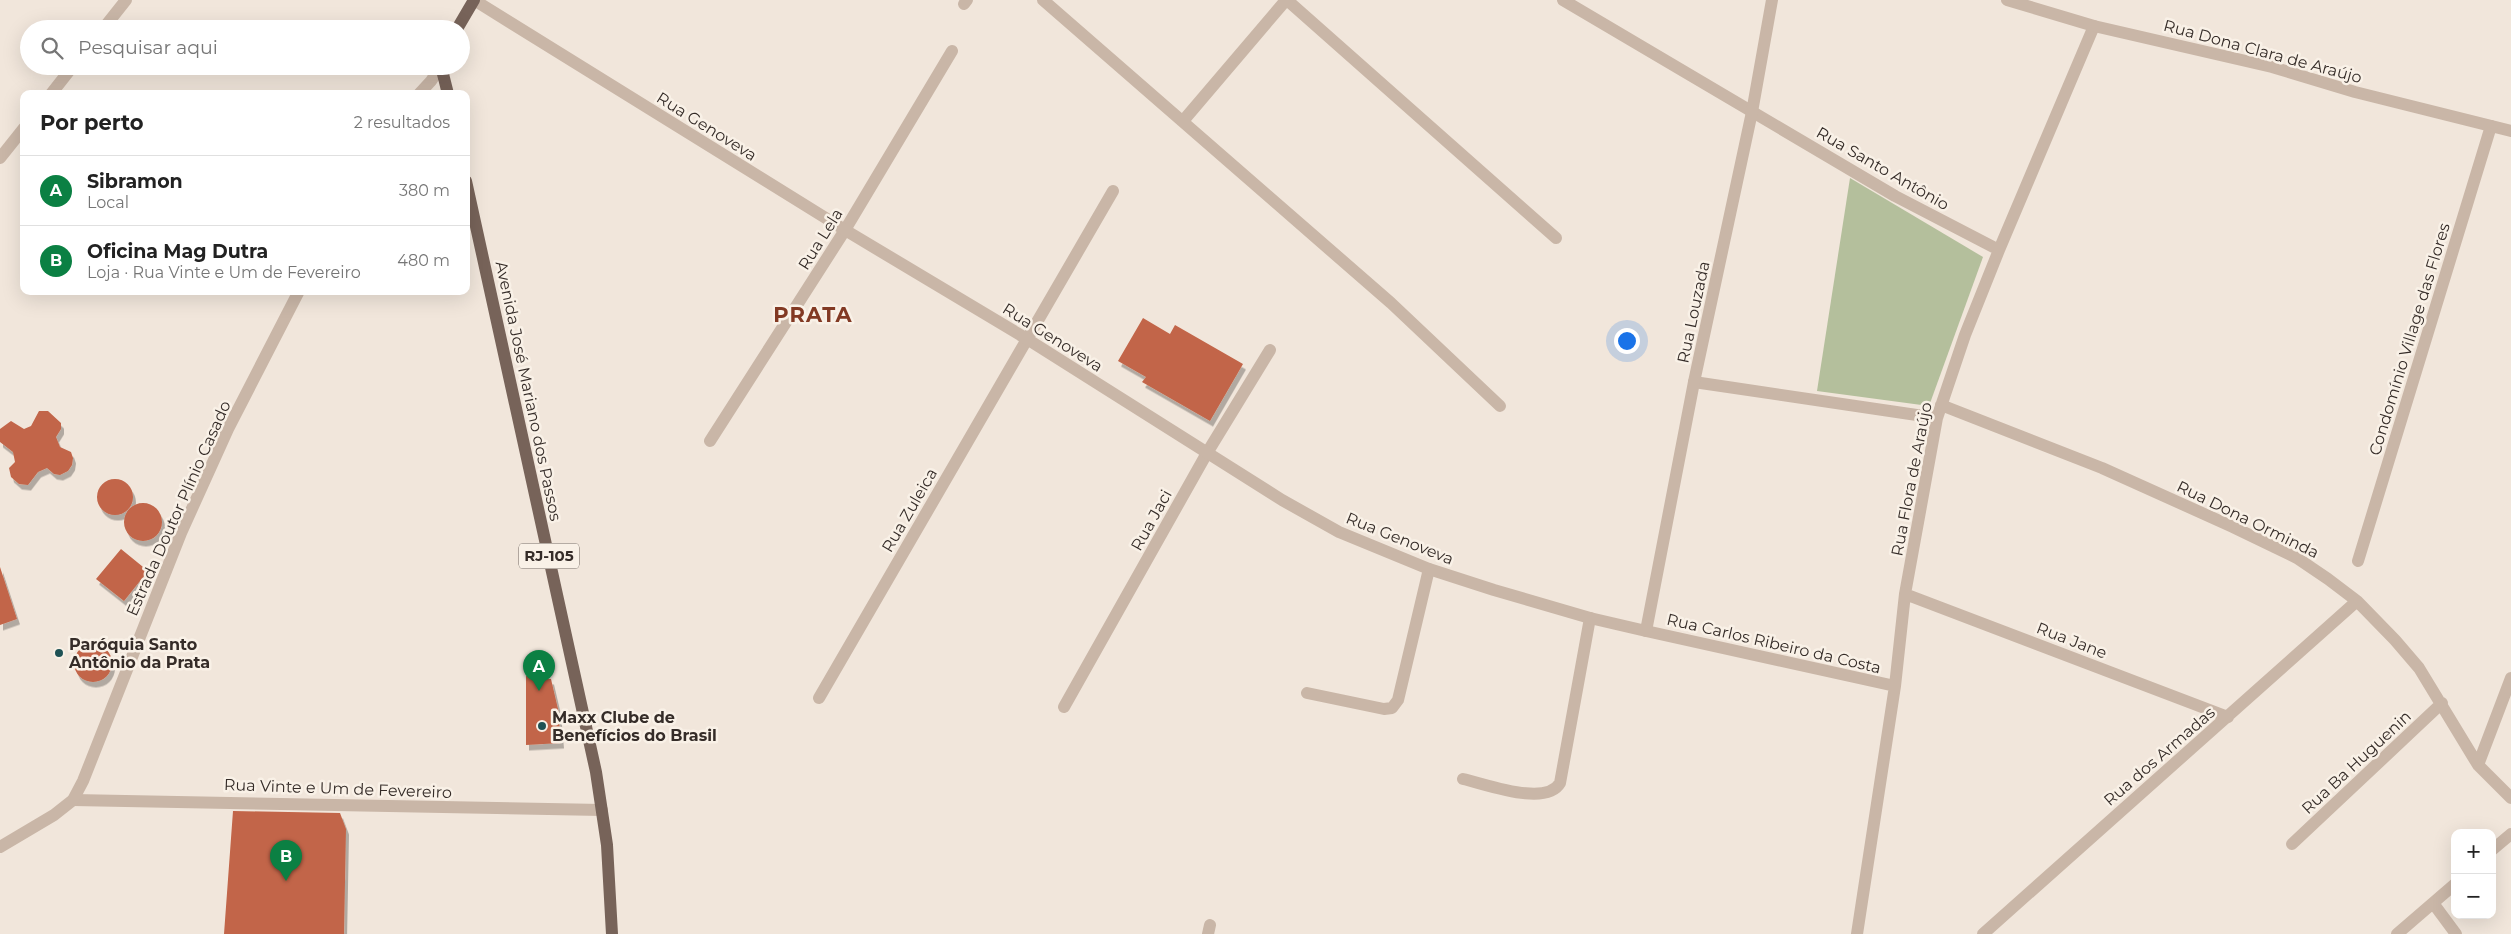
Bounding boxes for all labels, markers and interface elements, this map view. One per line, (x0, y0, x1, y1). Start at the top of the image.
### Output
street label: Rua Dona Clara de Araújo (2162, 16, 2364, 87)
search box (20, 20, 470, 75)
icon: search (38, 34, 66, 62)
text: Pesquisar aqui (78, 36, 218, 59)
street label: Rua Genoveva (653, 88, 760, 165)
text: Por perto (40, 110, 144, 135)
text: 2 resultados (354, 113, 450, 132)
street label: Rua Santo Antônio (1813, 123, 1953, 214)
text: Sibramon (87, 170, 183, 193)
text: A (50, 181, 62, 200)
text: 380 m (399, 181, 450, 200)
text: Local (87, 193, 129, 212)
street label: Rua Lela (794, 205, 847, 273)
street label: Condomínio Village das Flores (2365, 221, 2454, 458)
text: Oficina Mag Dutra (87, 240, 268, 263)
text: B (50, 251, 62, 270)
text: 480 m (397, 251, 450, 270)
street label: Avenida José Mariano dos Passos (492, 259, 565, 523)
street label: Rua Louzada (1673, 259, 1714, 365)
text: Loja · Rua Vinte e Um de Fevereiro (87, 263, 361, 282)
street label: Rua Genoveva (999, 299, 1106, 376)
district label: PRATA (773, 302, 853, 327)
your location (1614, 328, 1640, 354)
street label: Estrada Doutor Plínio Casado (122, 398, 235, 619)
street label: Rua Flora de Araújo (1887, 401, 1936, 558)
street label: Rua Zuleica (878, 465, 941, 556)
street label: Rua Dona Orminda (2174, 477, 2322, 562)
street label: Rua Jaci (1127, 487, 1176, 554)
street label: Rua Genoveva (1343, 508, 1456, 569)
road number: RJ-105 (519, 544, 579, 568)
street label: Rua Carlos Ribeiro da Costa (1665, 610, 1883, 677)
street label: Rua Jane (2034, 618, 2110, 663)
place label: Paróquia Santo Antônio da Prata (68, 635, 210, 672)
marker: Paróquia Santo Antônio da Prata (53, 647, 65, 659)
pin: A (523, 650, 555, 691)
street label: Rua dos Armadas (2100, 703, 2219, 810)
street label: Rua Ba Huguenin (2298, 707, 2415, 818)
place label: Maxx Clube de Benefícios do Brasil (552, 708, 717, 745)
marker: Maxx Clube de Benefícios do Brasil (536, 720, 548, 732)
street label: Rua Vinte e Um de Fevereiro (224, 775, 452, 802)
map controls (2451, 829, 2496, 919)
button: + (2451, 829, 2496, 874)
pin: B (270, 840, 302, 881)
button: − (2451, 874, 2496, 919)

